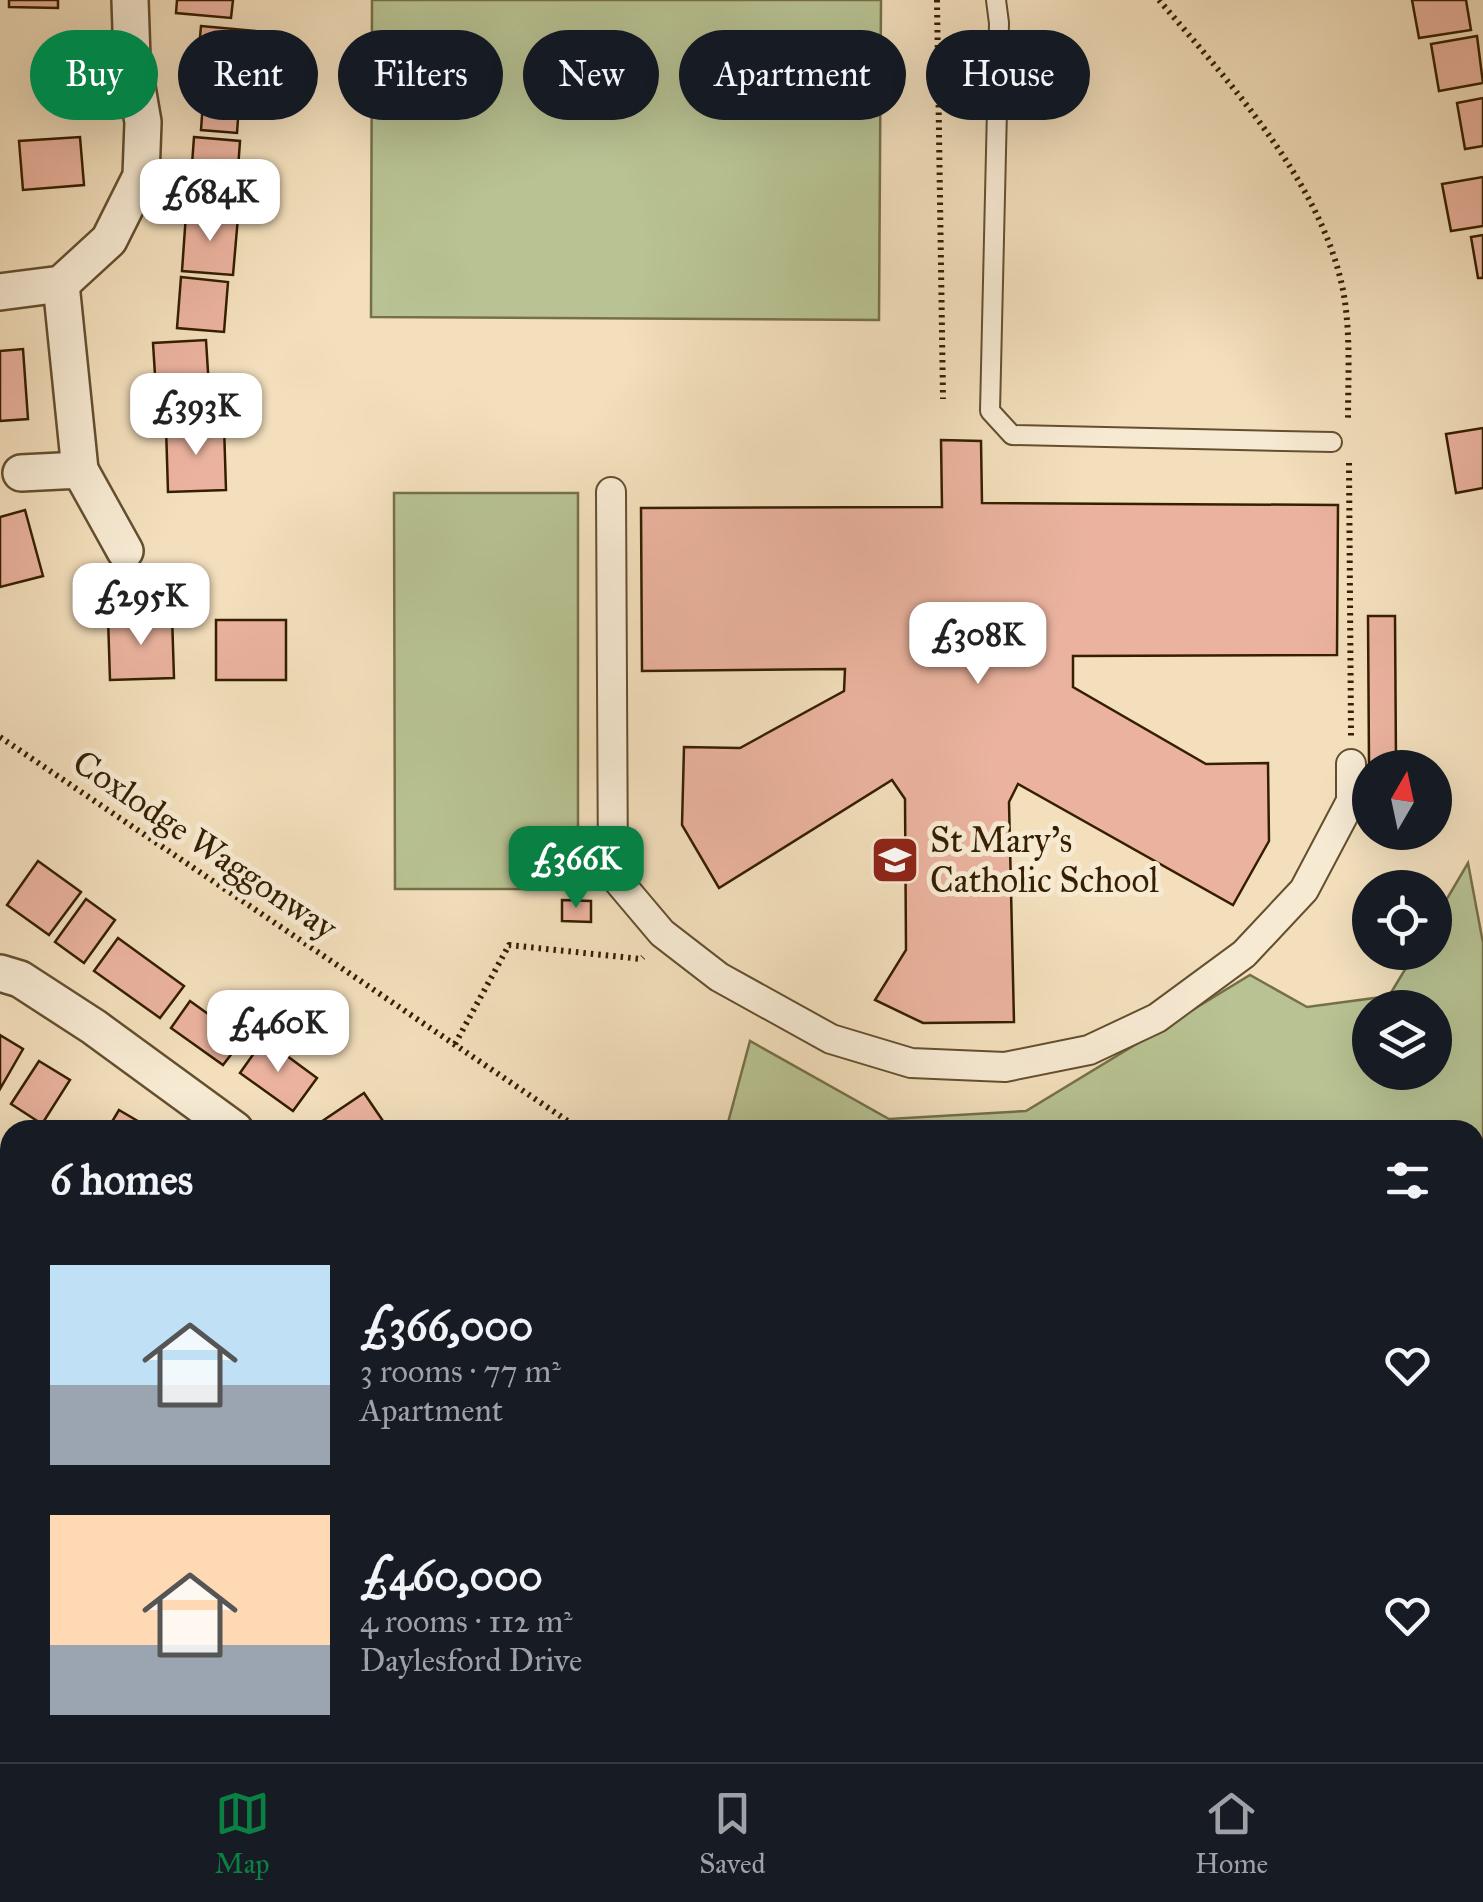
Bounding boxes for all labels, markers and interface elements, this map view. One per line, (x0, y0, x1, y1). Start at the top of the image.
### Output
chip: Buy (30, 30, 158, 120)
chip: Rent (178, 30, 318, 120)
chip: Filters (338, 30, 503, 120)
chip: New (523, 30, 659, 120)
chip: Apartment (679, 30, 906, 120)
chip: House (926, 30, 1090, 120)
pin: £684K (140, 159, 280, 244)
text: £684K (162, 172, 258, 211)
pin: £393K (126, 373, 266, 458)
text: £393K (152, 386, 240, 425)
pin: £295K (71, 563, 211, 648)
text: £295K (95, 576, 187, 615)
pin: £308K (908, 602, 1048, 687)
text: £308K (931, 615, 1025, 654)
street label: Coxlodge Waggonway (65, 741, 346, 950)
north arrow (1352, 750, 1452, 850)
map controls (1352, 750, 1452, 1090)
place label: St Mary's Catholic School (930, 819, 1159, 902)
pin: £366K (506, 826, 646, 911)
school or university icon: St Mary's Catholic School (869, 834, 921, 886)
text: £366K (531, 839, 621, 878)
button: locate (1352, 870, 1452, 970)
pin: £460K (208, 990, 348, 1075)
button: layers (1352, 990, 1452, 1090)
text: £460K (229, 1003, 327, 1042)
icon: filters (1380, 1153, 1435, 1208)
text: 6 homes (50, 1154, 193, 1206)
text: £366,000 (360, 1300, 533, 1352)
icon: home (130, 1305, 250, 1425)
icon: heart (1380, 1338, 1435, 1393)
text: 3 rooms · 77 m² (360, 1352, 561, 1391)
text: Apartment (360, 1391, 503, 1430)
text: £460,000 (360, 1550, 543, 1602)
icon: home (130, 1555, 250, 1675)
icon: heart (1380, 1588, 1435, 1643)
text: 4 rooms · 112 m² (360, 1602, 573, 1641)
text: Daylesford Drive (360, 1641, 582, 1680)
tab: Map (215, 1786, 270, 1881)
tab: Saved (699, 1786, 766, 1881)
tab: Home (1195, 1786, 1268, 1881)

